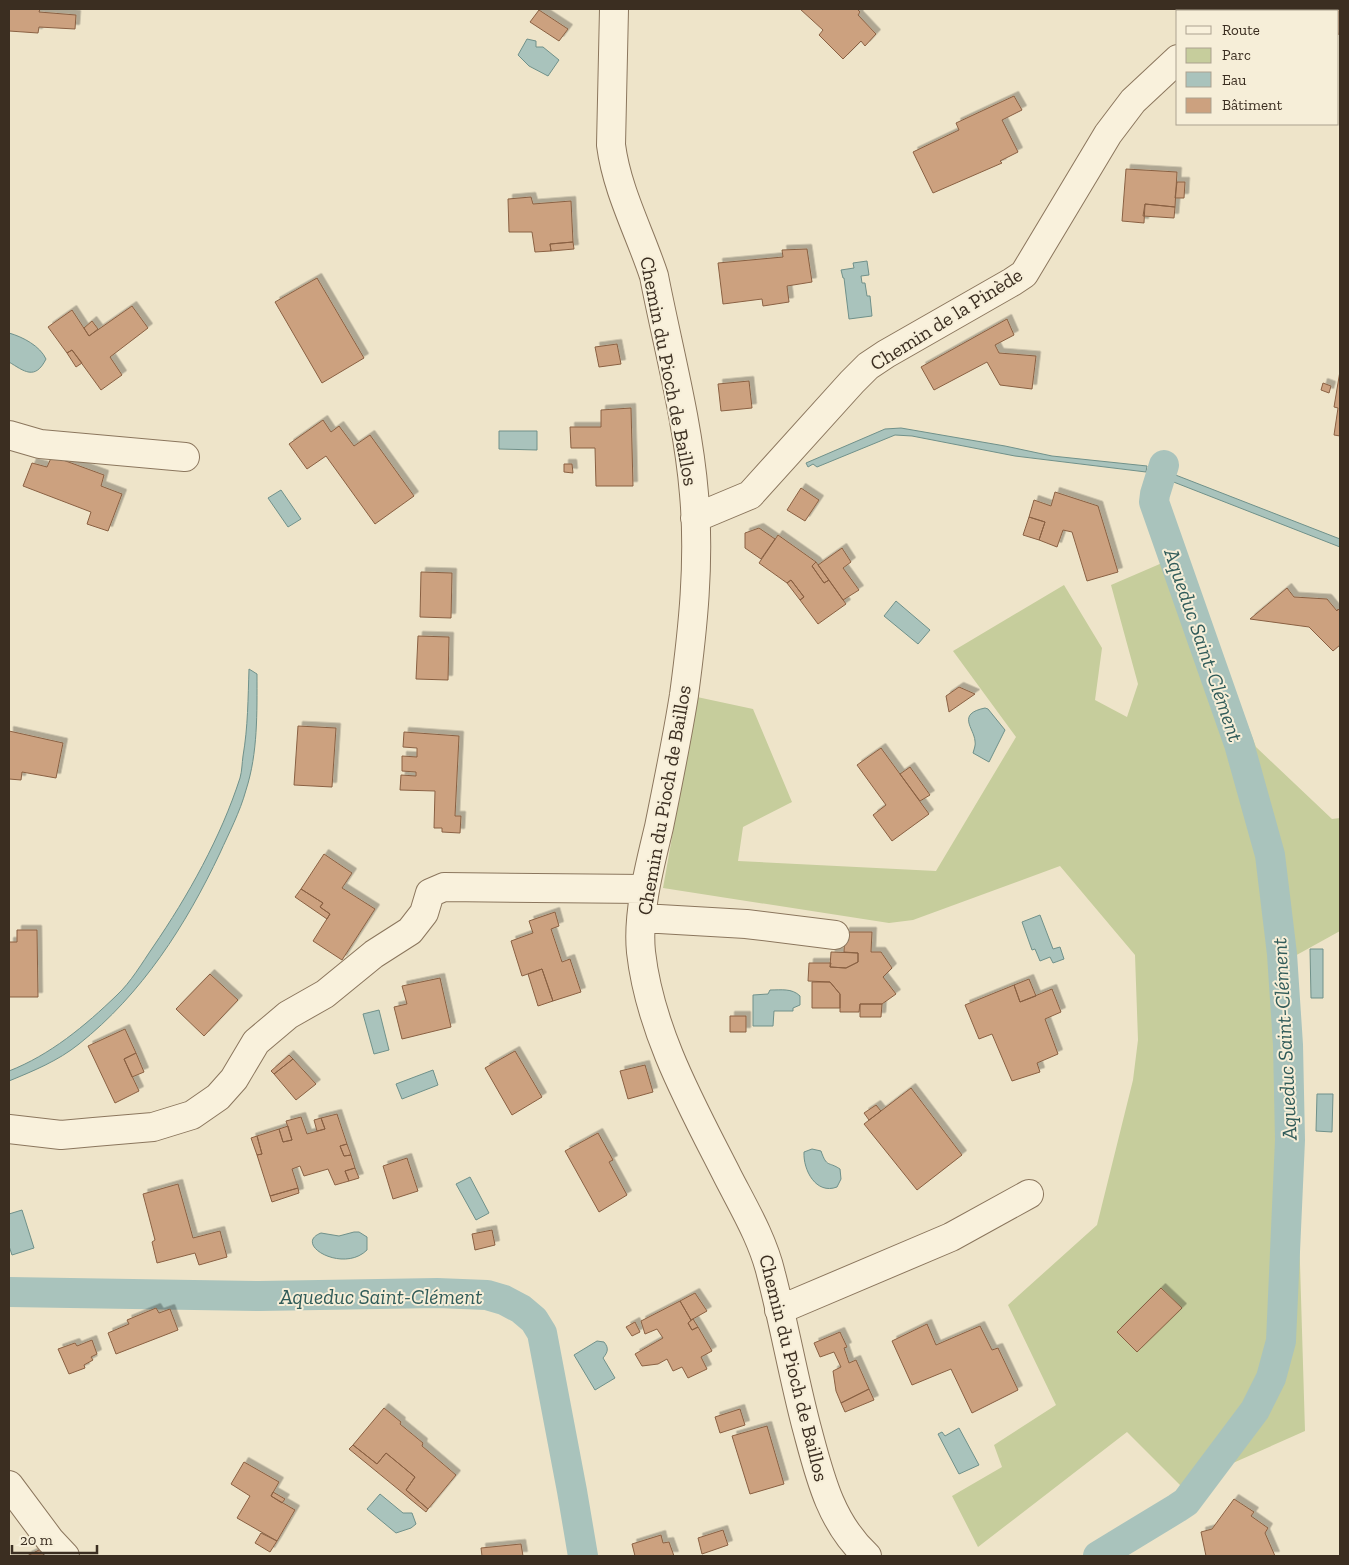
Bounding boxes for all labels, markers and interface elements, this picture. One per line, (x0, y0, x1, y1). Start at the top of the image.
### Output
legend (1176, 10, 1339, 125)
text: Route (1222, 21, 1260, 39)
text: Parc (1222, 46, 1251, 64)
text: Eau (1222, 71, 1247, 89)
text: Bâtiment (1222, 96, 1283, 114)
street label: Chemin du Pioch de Baillos (635, 254, 703, 488)
street label: Chemin de la Pinède (865, 262, 1027, 376)
water label: Aqueduc Saint-Clément (1159, 544, 1249, 745)
street label: Chemin du Pioch de Baillos (632, 683, 696, 917)
water label: Aqueduc Saint-Clément (1266, 937, 1302, 1142)
street label: Chemin du Pioch de Baillos (754, 1252, 834, 1484)
water label: Aqueduc Saint-Clément (279, 1284, 482, 1309)
scale bar (12, 1522, 98, 1554)
text: 20 m (20, 1531, 53, 1549)

